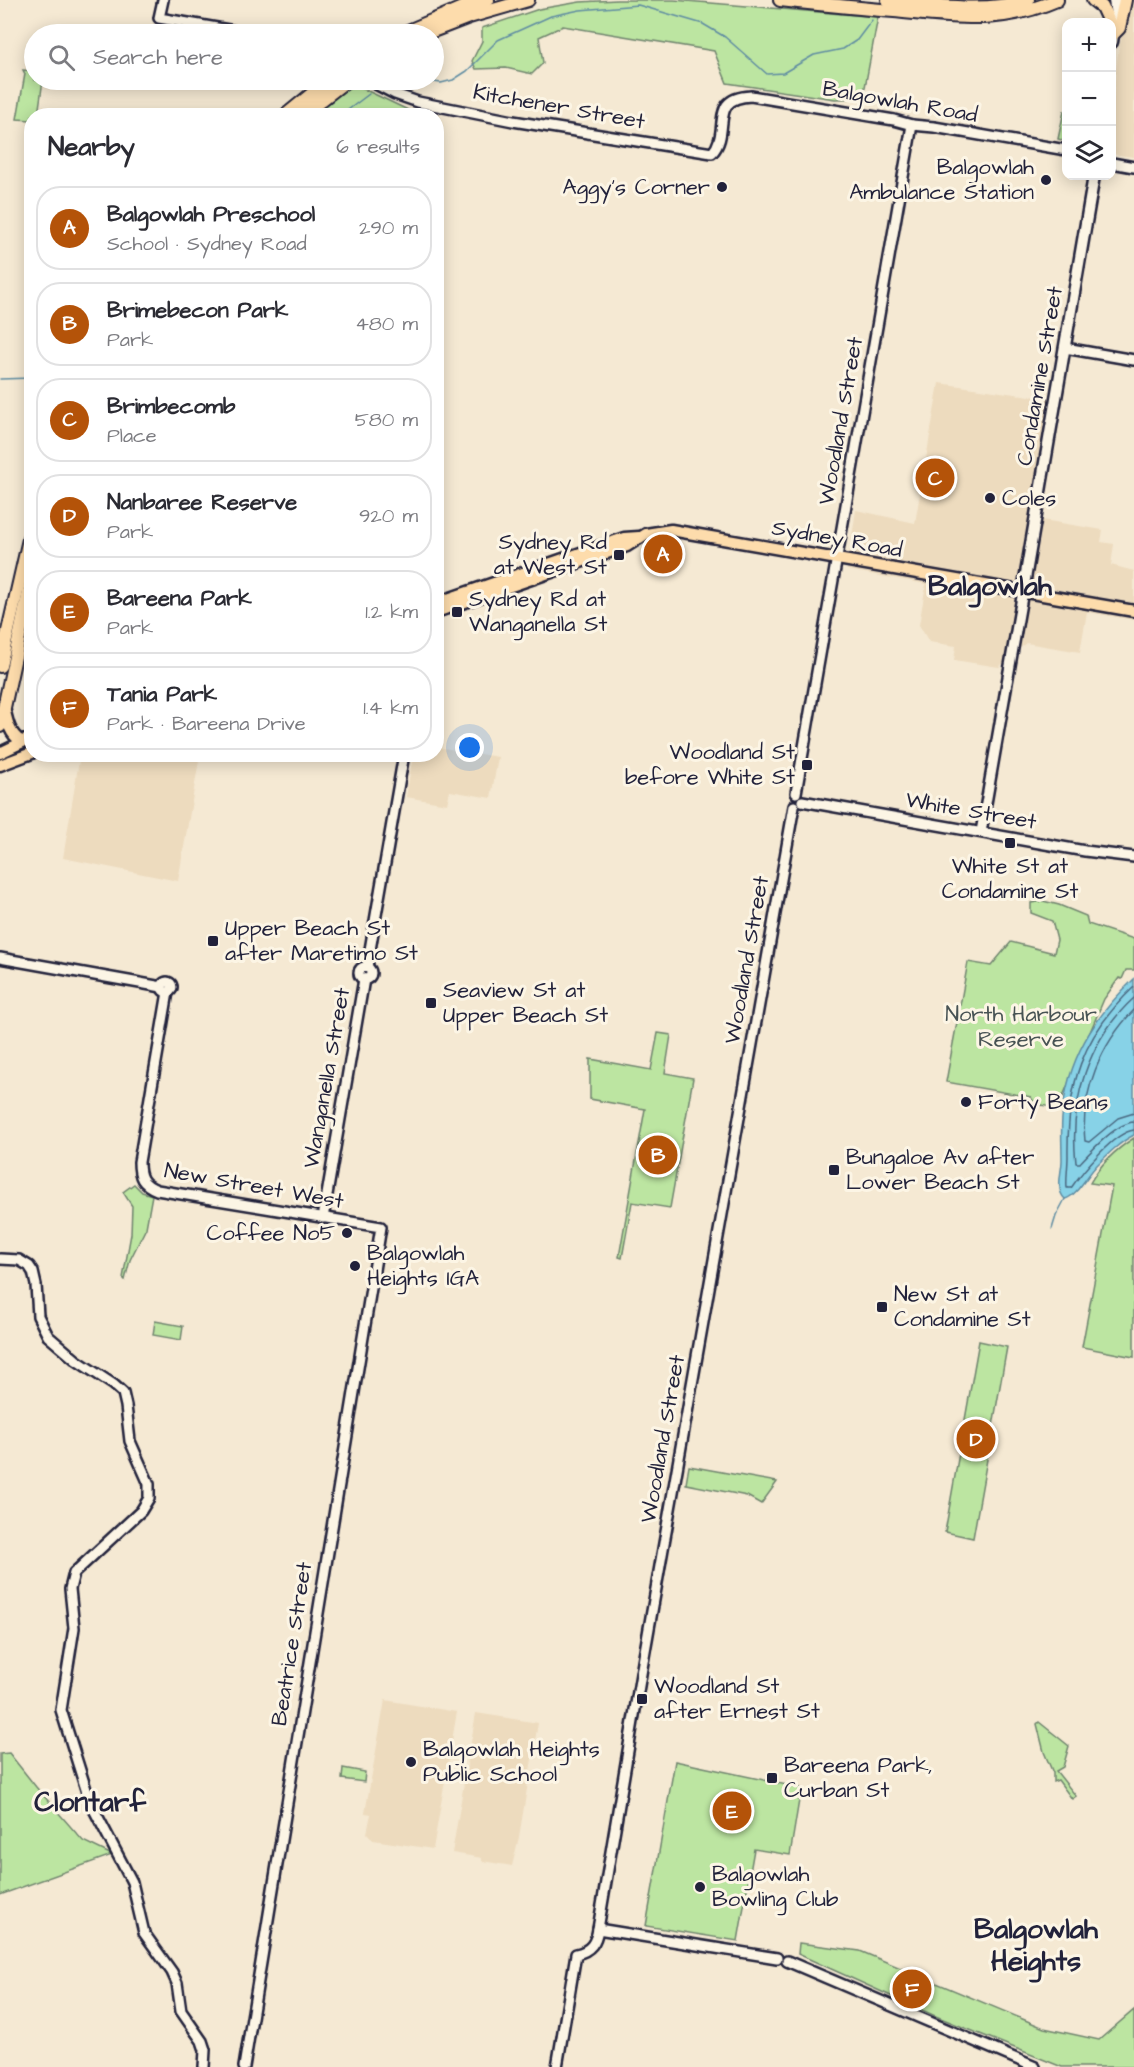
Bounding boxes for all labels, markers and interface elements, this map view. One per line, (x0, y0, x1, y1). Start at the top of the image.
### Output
map controls (1062, 18, 1116, 180)
button: + (1062, 18, 1116, 72)
search box (24, 24, 444, 90)
icon: search (45, 41, 78, 74)
text: Search here (93, 42, 223, 73)
button: − (1062, 72, 1116, 126)
street label: Balgowlah Road (820, 73, 980, 132)
street label: Kitchener Street (471, 77, 647, 137)
button: layers (1062, 126, 1116, 180)
text: Nearby (48, 129, 135, 165)
text: 6 results (336, 133, 420, 161)
place label: Balgowlah Ambulance Station (849, 152, 1034, 208)
place label: Aggy’s Corner (563, 172, 710, 204)
marker: Balgowlah Ambulance Station (1039, 173, 1053, 187)
marker: Aggy’s Corner (715, 180, 729, 194)
text: Balgowlah Preschool (107, 199, 315, 230)
text: A (63, 214, 76, 242)
text: 290 m (359, 214, 418, 242)
text: School · Sydney Road (107, 230, 307, 258)
street label: Condamine Street (1009, 284, 1071, 468)
text: Brimebecon Park (107, 295, 288, 326)
text: B (62, 310, 77, 338)
text: 480 m (355, 310, 418, 338)
text: Park (107, 326, 153, 354)
street label: Woodland Street (811, 334, 871, 508)
text: Brimbecomb (107, 391, 235, 422)
text: C (62, 406, 77, 434)
text: 580 m (355, 406, 418, 434)
text: Place (107, 422, 157, 450)
pin: C (916, 456, 954, 500)
place label: Coles (1002, 483, 1056, 514)
text: Nanbaree Reserve (107, 487, 297, 518)
marker: Coles (983, 491, 997, 505)
text: D (63, 502, 76, 530)
text: 920 m (359, 502, 418, 530)
street label: Sydney Road (769, 512, 905, 567)
text: Park (107, 518, 153, 546)
place label: Sydney Rd at West St (494, 527, 607, 583)
pin: A (644, 532, 682, 576)
marker: Sydney Rd at West St (612, 548, 626, 562)
district label: Balgowlah (928, 567, 1053, 608)
text: Bareena Park (107, 583, 252, 614)
place label: Sydney Rd at Wanganella St (469, 584, 607, 641)
text: E (64, 598, 75, 626)
text: 1.2 km (365, 598, 418, 626)
marker: Sydney Rd at Wanganella St (450, 605, 464, 619)
text: Park (107, 614, 153, 642)
text: Tania Park (107, 679, 217, 710)
text: F (63, 694, 76, 722)
text: 1.4 km (363, 694, 418, 722)
text: Park · Bareena Drive (107, 710, 306, 738)
your location (455, 733, 484, 762)
place label: Woodland St before White St (625, 737, 795, 793)
marker: Woodland St before White St (800, 758, 814, 772)
street label: White Street (903, 784, 1039, 838)
marker: White St at Condamine St (1003, 836, 1017, 850)
place label: White St at Condamine St (942, 851, 1078, 907)
street label: Woodland Street (717, 873, 777, 1047)
place label: Upper Beach St after Maretimo St (225, 913, 418, 969)
marker: Upper Beach St after Maretimo St (206, 934, 220, 948)
place label: Seaview St at Upper Beach St (443, 975, 608, 1031)
street label: Wanganella Street (296, 985, 359, 1171)
marker: Seaview St at Upper Beach St (424, 996, 438, 1010)
park label: North Harbour Reserve (945, 999, 1097, 1055)
place label: Forty Beans (978, 1087, 1108, 1119)
marker: Forty Beans (959, 1095, 973, 1109)
pin: B (638, 1132, 678, 1178)
place label: Bungaloe Av after Lower Beach St (846, 1142, 1034, 1198)
street label: New Street West (162, 1155, 346, 1217)
marker: Bungaloe Av after Lower Beach St (827, 1163, 841, 1177)
place label: Coffee No5 (207, 1218, 335, 1249)
marker: Coffee No5 (340, 1226, 354, 1240)
place label: Balgowlah Heights IGA (367, 1238, 479, 1295)
marker: Balgowlah Heights IGA (348, 1259, 362, 1273)
place label: New St at Condamine St (894, 1279, 1031, 1335)
marker: New St at Condamine St (875, 1300, 889, 1314)
street label: Woodland Street (633, 1352, 693, 1526)
pin: D (956, 1416, 996, 1462)
street label: Beatrice Street (264, 1560, 320, 1728)
place label: Woodland St after Ernest St (654, 1671, 820, 1727)
marker: Woodland St after Ernest St (635, 1692, 649, 1706)
place label: Balgowlah Heights Public School (423, 1734, 600, 1790)
place label: Bareena Park, Curban St (784, 1750, 933, 1806)
marker: Balgowlah Heights Public School (404, 1755, 418, 1769)
marker: Bareena Park, Curban St (765, 1771, 779, 1785)
district label: Clontarf (34, 1783, 147, 1822)
pin: E (712, 1788, 752, 1834)
place label: Balgowlah Bowling Club (712, 1859, 838, 1916)
marker: Balgowlah Bowling Club (693, 1880, 707, 1894)
district label: Balgowlah Heights (974, 1910, 1099, 1983)
pin: F (892, 1966, 932, 2012)

